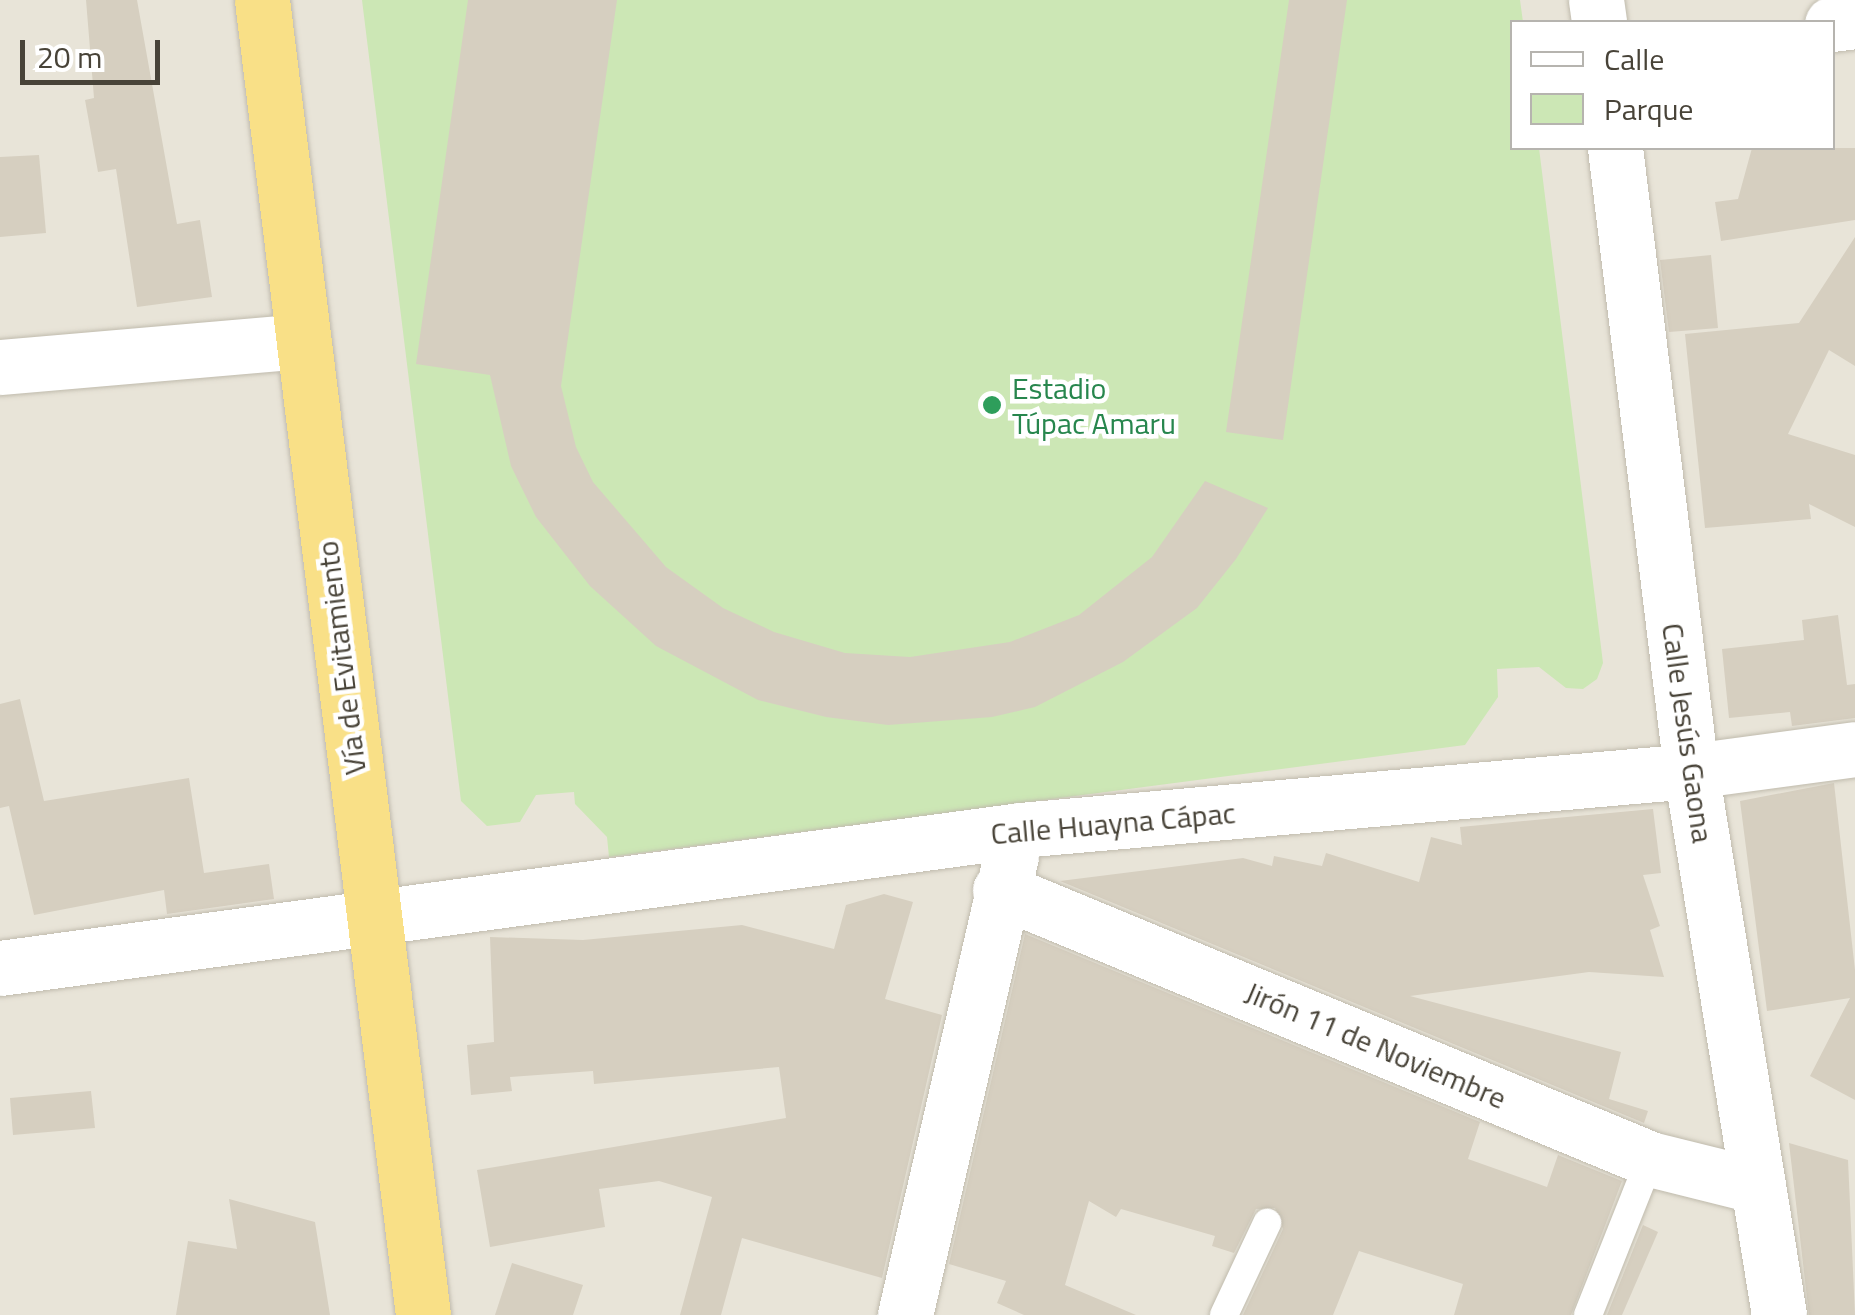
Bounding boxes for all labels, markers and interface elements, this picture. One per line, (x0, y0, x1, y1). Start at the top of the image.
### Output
scale bar (25, 20, 165, 82)
legend (1510, 20, 1835, 150)
text: 20 m (37, 34, 102, 80)
text: Calle (1604, 36, 1664, 82)
text: Parque (1604, 86, 1694, 132)
place label: Estadio Túpac Amaru (1012, 370, 1176, 440)
marker: Estadio Túpac Amaru (981, 394, 1003, 416)
street label: Vía de Evitamiento (309, 539, 373, 777)
street label: Calle Jesús Gaona (1655, 621, 1721, 845)
street label: Calle Huayna Cápac (989, 794, 1237, 852)
street label: Jirón 11 de Noviembre (1240, 974, 1512, 1116)

